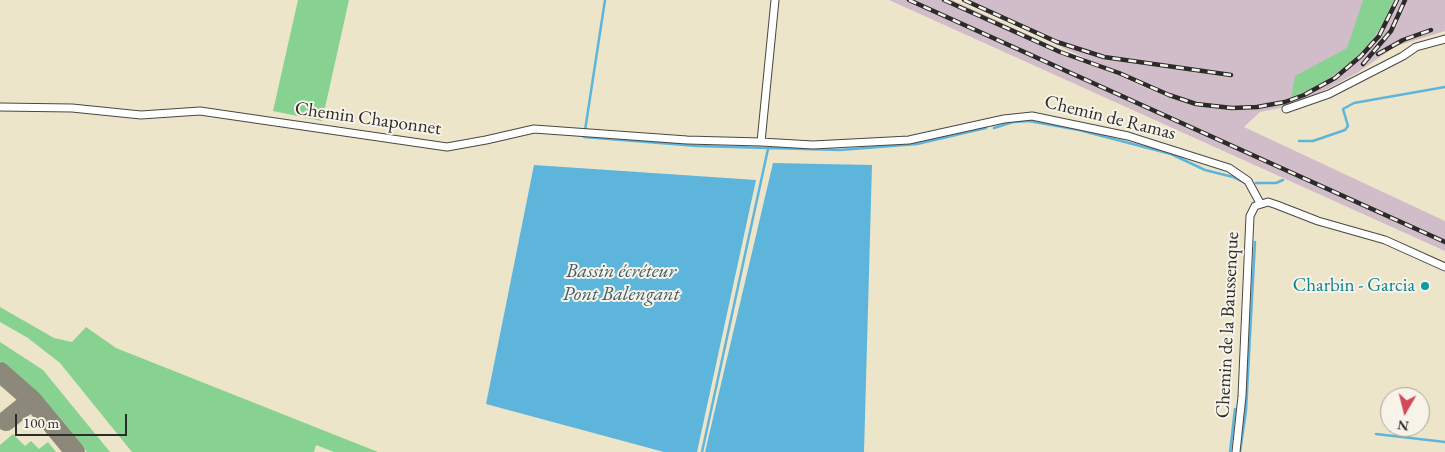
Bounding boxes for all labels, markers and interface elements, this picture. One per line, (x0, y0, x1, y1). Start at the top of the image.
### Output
street label: Chemin de Ramas (1042, 91, 1178, 145)
street label: Chemin Chaponnet (293, 97, 443, 141)
street label: Chemin de la Baussenque (1212, 231, 1244, 419)
water label: Bassin écréteur Pont Balengant (563, 260, 679, 307)
place label: Charbin - Garcia (1293, 275, 1415, 297)
marker: Charbin - Garcia (1419, 280, 1431, 292)
north arrow (1380, 387, 1430, 437)
scale bar (18, 404, 130, 436)
text: 100 m (23, 413, 59, 432)
text: N (1396, 416, 1410, 436)

